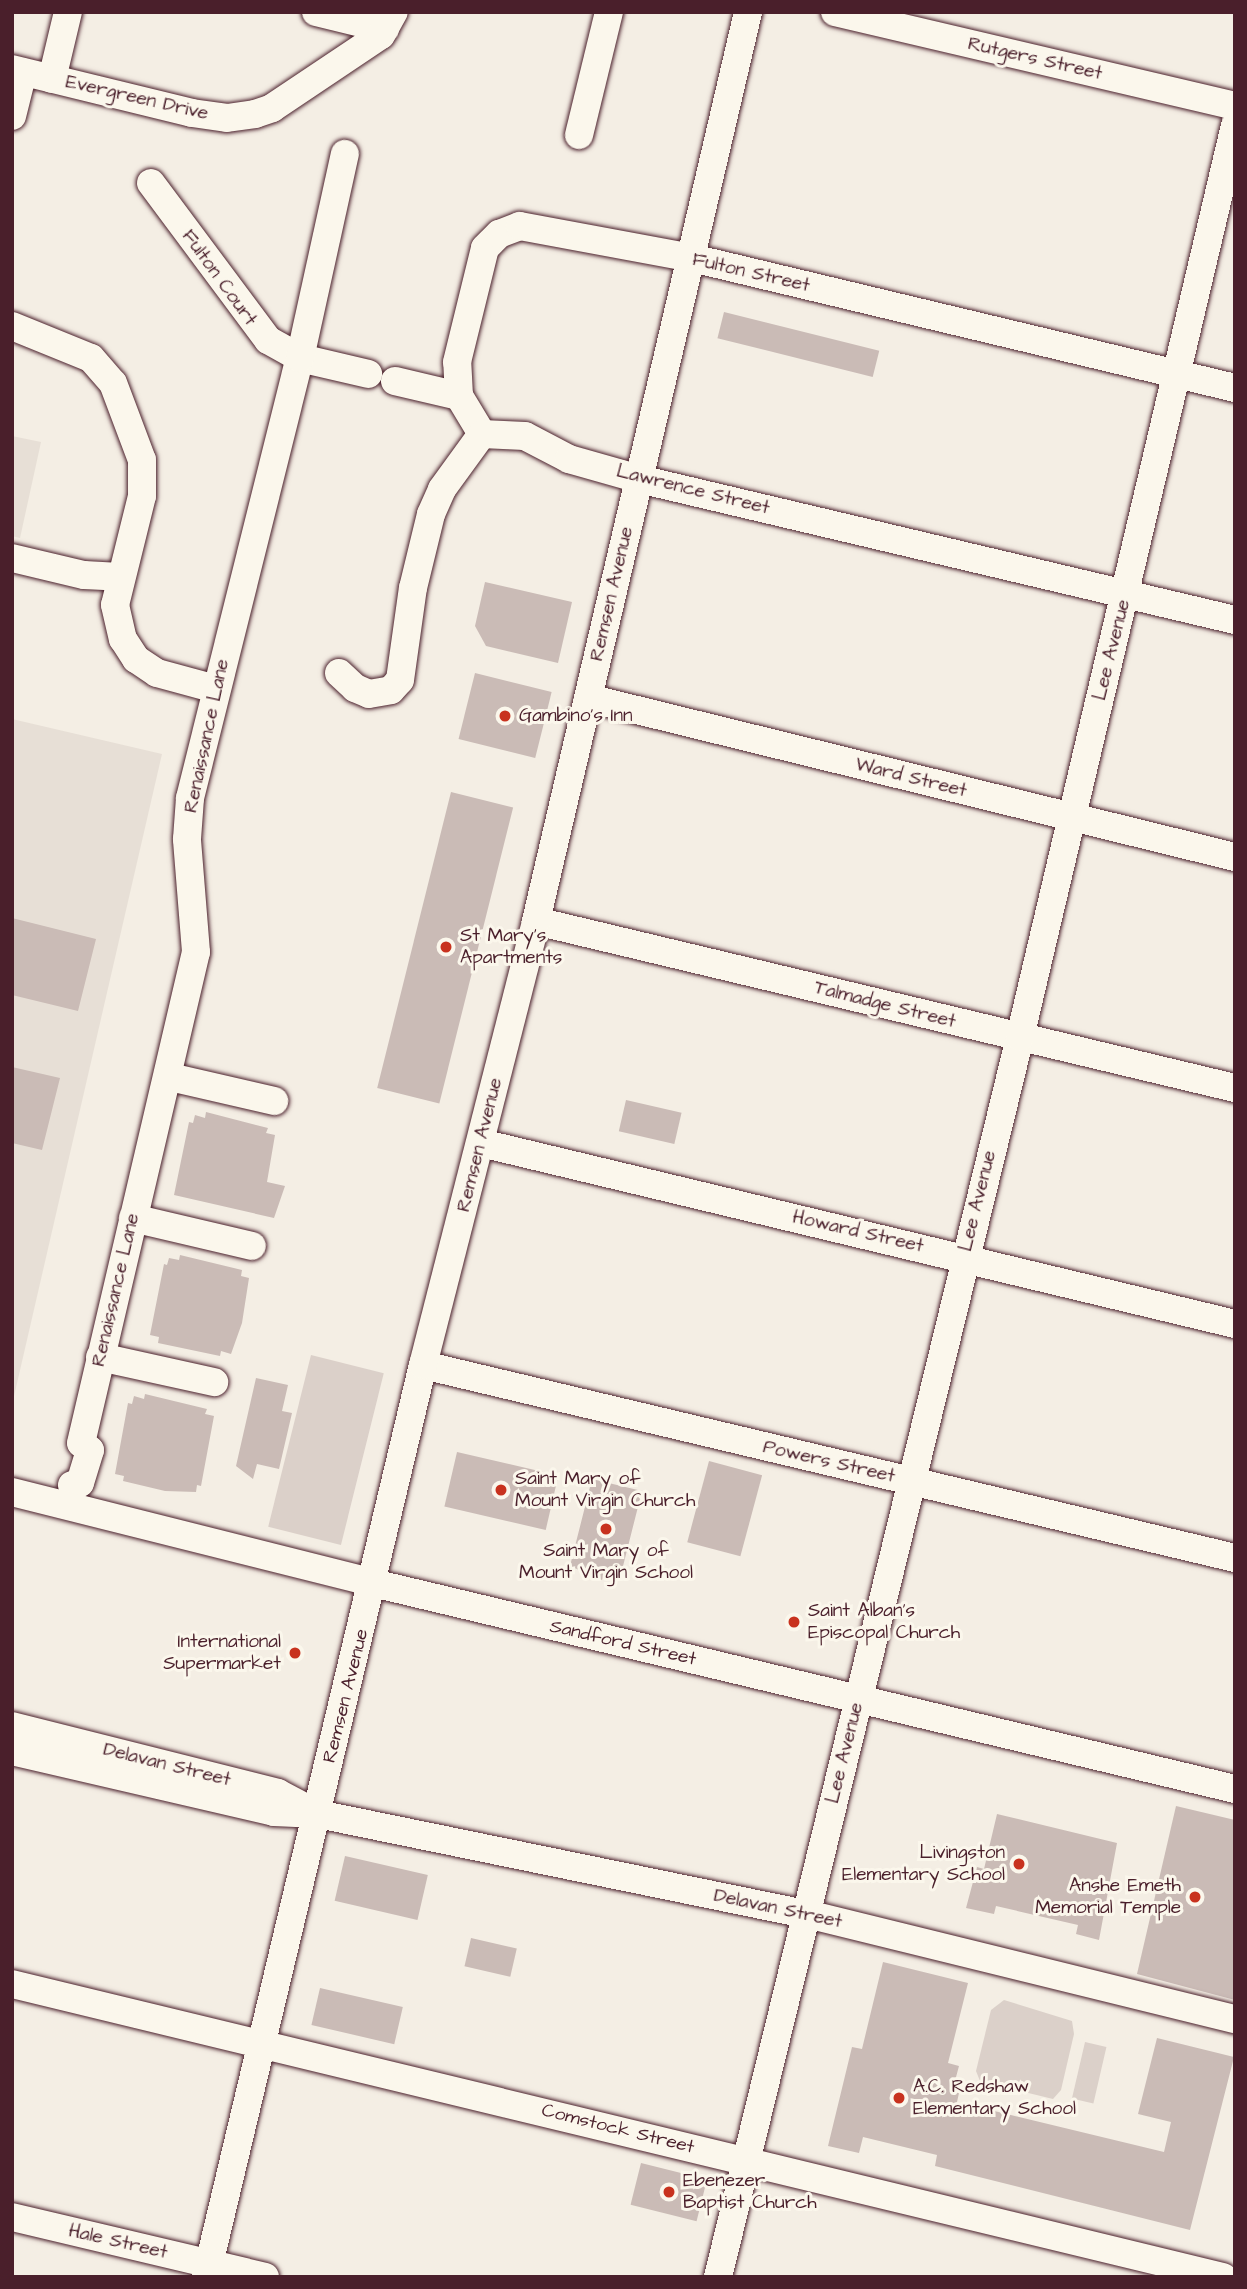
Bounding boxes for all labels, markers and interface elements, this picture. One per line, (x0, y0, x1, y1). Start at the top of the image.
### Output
street label: Rutgers Street (966, 32, 1104, 86)
street label: Evergreen Drive (63, 71, 211, 125)
street label: Fulton Court (177, 226, 261, 330)
street label: Fulton Street (690, 248, 812, 298)
street label: Lawrence Street (614, 460, 772, 520)
street label: Remsen Avenue (585, 525, 639, 663)
street label: Lee Avenue (1088, 597, 1136, 703)
street label: Renaissance Lane (180, 657, 234, 815)
place label: Gambino's Inn (519, 705, 632, 727)
marker: Gambino's Inn (497, 708, 513, 724)
street label: Ward Street (853, 753, 969, 803)
place label: St Mary's Apartments (460, 925, 562, 969)
marker: St Mary's Apartments (438, 939, 454, 955)
street label: Talmadge Street (812, 976, 958, 1034)
street label: Remsen Avenue (452, 1076, 508, 1214)
street label: Lee Avenue (954, 1148, 1002, 1254)
street label: Howard Street (790, 1206, 926, 1258)
street label: Renaissance Lane (87, 1211, 145, 1369)
street label: Powers Street (761, 1436, 897, 1488)
place label: Saint Mary of Mount Virgin Church (515, 1468, 695, 1512)
marker: Saint Mary of Mount Virgin Church (493, 1482, 509, 1498)
marker: Saint Mary of Mount Virgin School (598, 1521, 614, 1537)
place label: Saint Mary of Mount Virgin School (519, 1540, 693, 1584)
place label: Saint Alban's Episcopal Church (808, 1600, 960, 1644)
marker: Saint Alban's Episcopal Church (786, 1614, 802, 1630)
street label: Sandford Street (548, 1615, 698, 1671)
street label: Remsen Avenue (318, 1627, 374, 1765)
place label: International Supermarket (163, 1631, 281, 1675)
marker: International Supermarket (287, 1645, 303, 1661)
street label: Lee Avenue (821, 1700, 869, 1806)
street label: Delavan Street (101, 1738, 233, 1792)
place label: Livingston Elementary School (842, 1842, 1005, 1886)
marker: Livingston Elementary School (1011, 1856, 1027, 1872)
place label: Anshe Emeth Memorial Temple (1035, 1875, 1181, 1919)
street label: Delavan Street (712, 1884, 844, 1934)
marker: Anshe Emeth Memorial Temple (1187, 1889, 1203, 1905)
place label: A.C. Redshaw Elementary School (913, 2076, 1076, 2120)
marker: A.C. Redshaw Elementary School (891, 2090, 907, 2106)
street label: Comstock Street (539, 2099, 697, 2159)
place label: Ebenezer Baptist Church (683, 2170, 817, 2214)
marker: Ebenezer Baptist Church (661, 2184, 677, 2200)
street label: Hale Street (66, 2220, 170, 2264)

